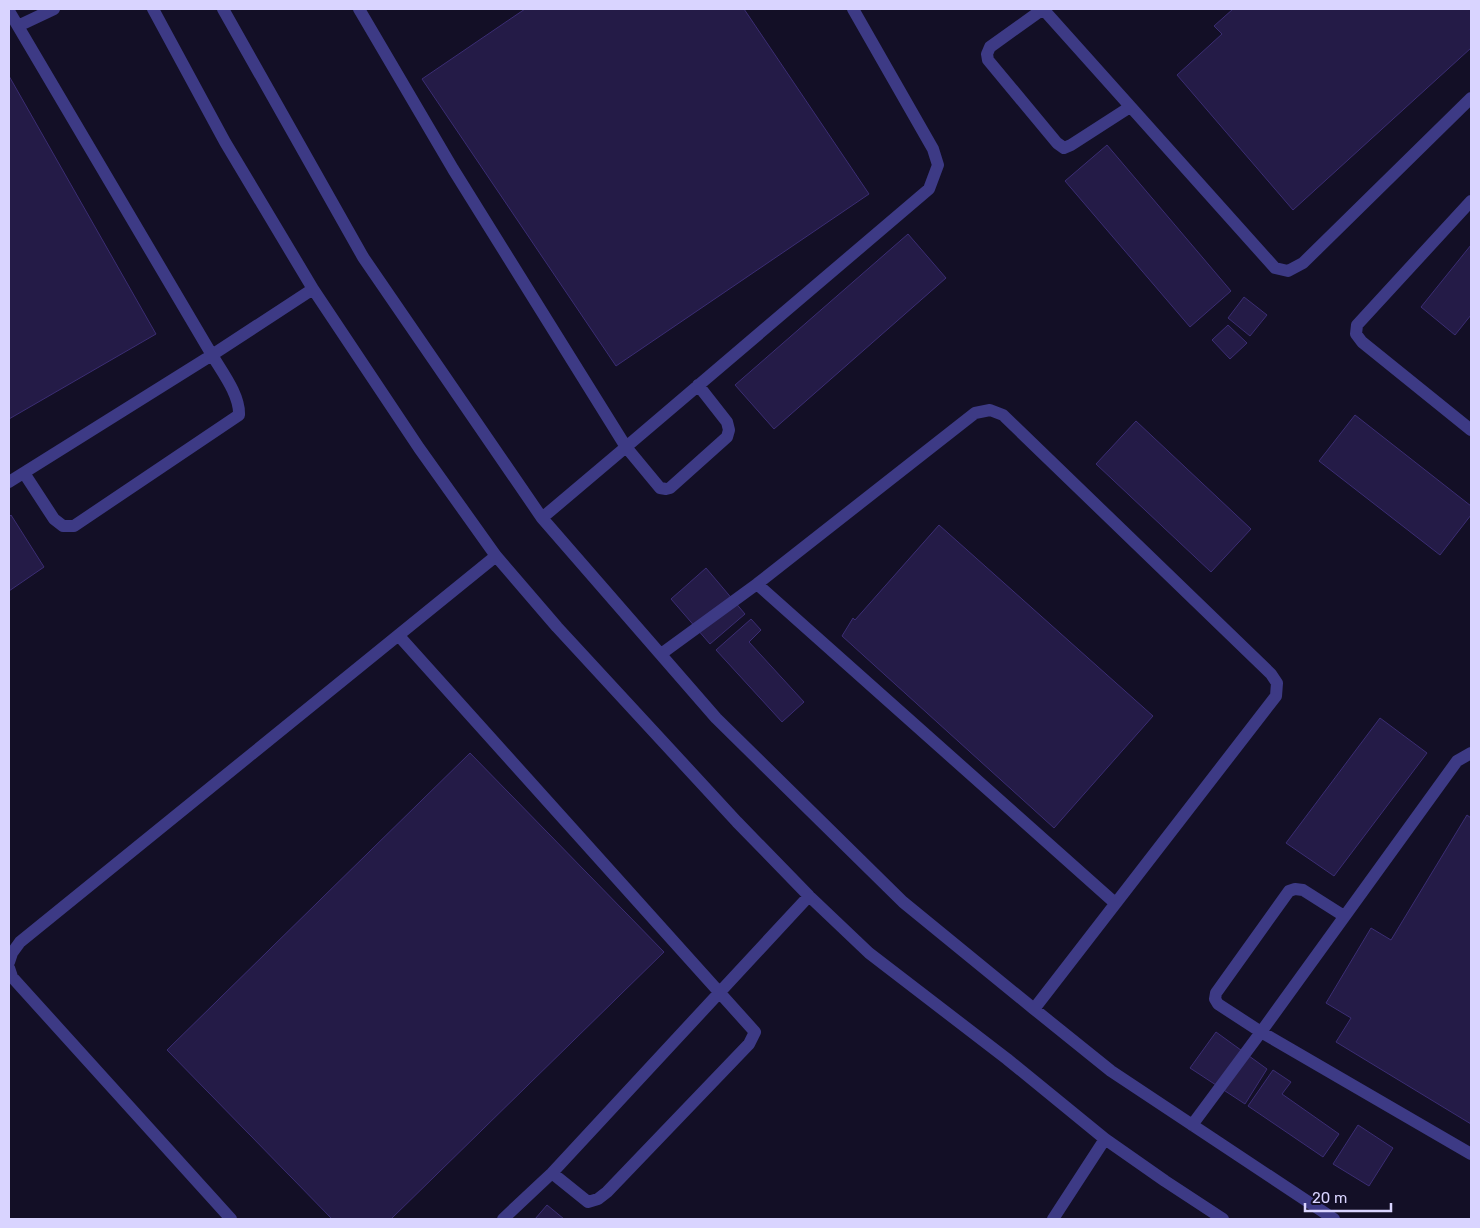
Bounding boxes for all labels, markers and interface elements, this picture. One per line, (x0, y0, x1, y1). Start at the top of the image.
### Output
scale bar (1305, 1180, 1391, 1212)
text: 20 m (1312, 1189, 1347, 1207)

